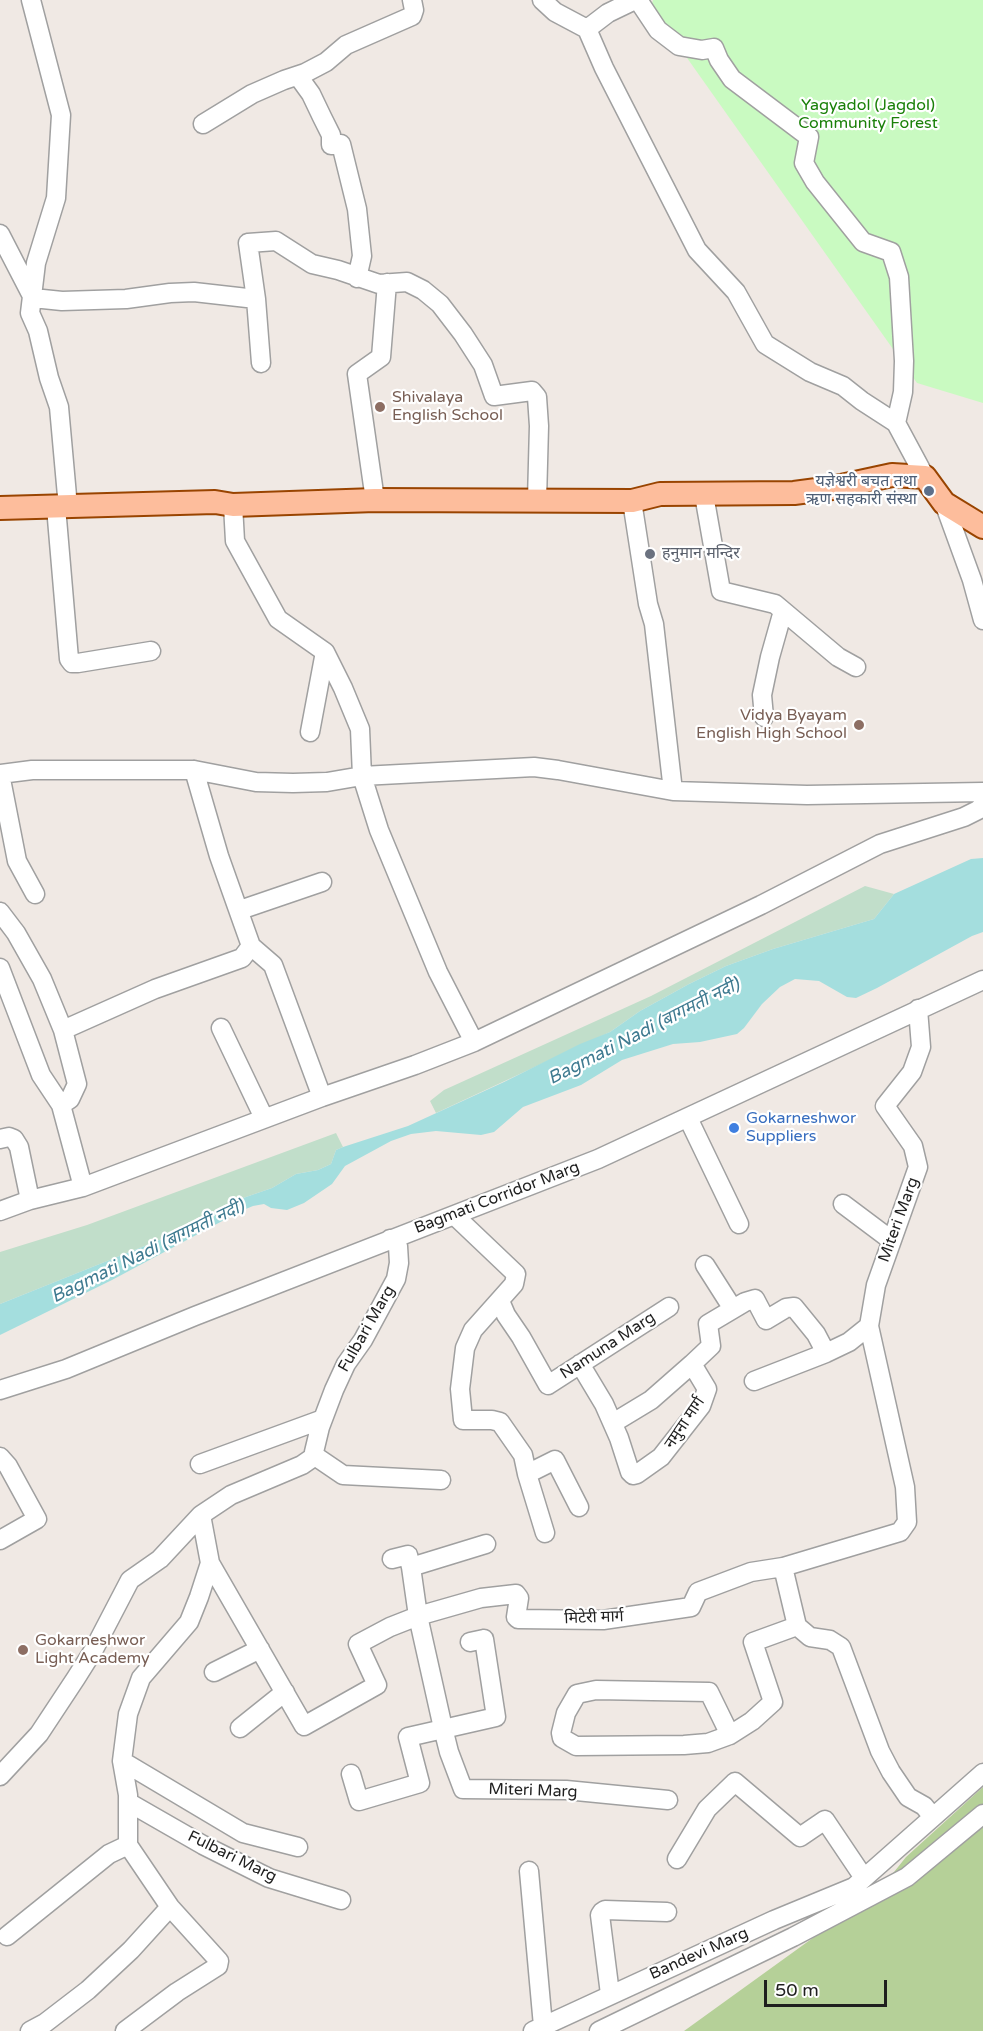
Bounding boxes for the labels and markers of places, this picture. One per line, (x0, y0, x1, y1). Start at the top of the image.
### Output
place label: Shivalaya English School (392, 388, 503, 426)
marker: Shivalaya English School (373, 400, 387, 414)
place label: यज्ञेश्वरी बचत तथा ऋण सहकारी संस्था (806, 472, 917, 510)
marker: यज्ञेश्वरी बचत तथा ऋण सहकारी संस्था (922, 484, 936, 498)
place label: हनुमान मन्दिर (662, 544, 740, 564)
marker: हनुमान मन्दिर (643, 547, 657, 561)
place label: Vidya Byayam English High School (696, 706, 847, 744)
marker: Vidya Byayam English High School (852, 718, 866, 732)
place label: Gokarneshwor Suppliers (746, 1109, 856, 1147)
marker: Gokarneshwor Suppliers (727, 1121, 741, 1135)
place label: Gokarneshwor Light Academy (35, 1631, 150, 1669)
marker: Gokarneshwor Light Academy (16, 1643, 30, 1657)

